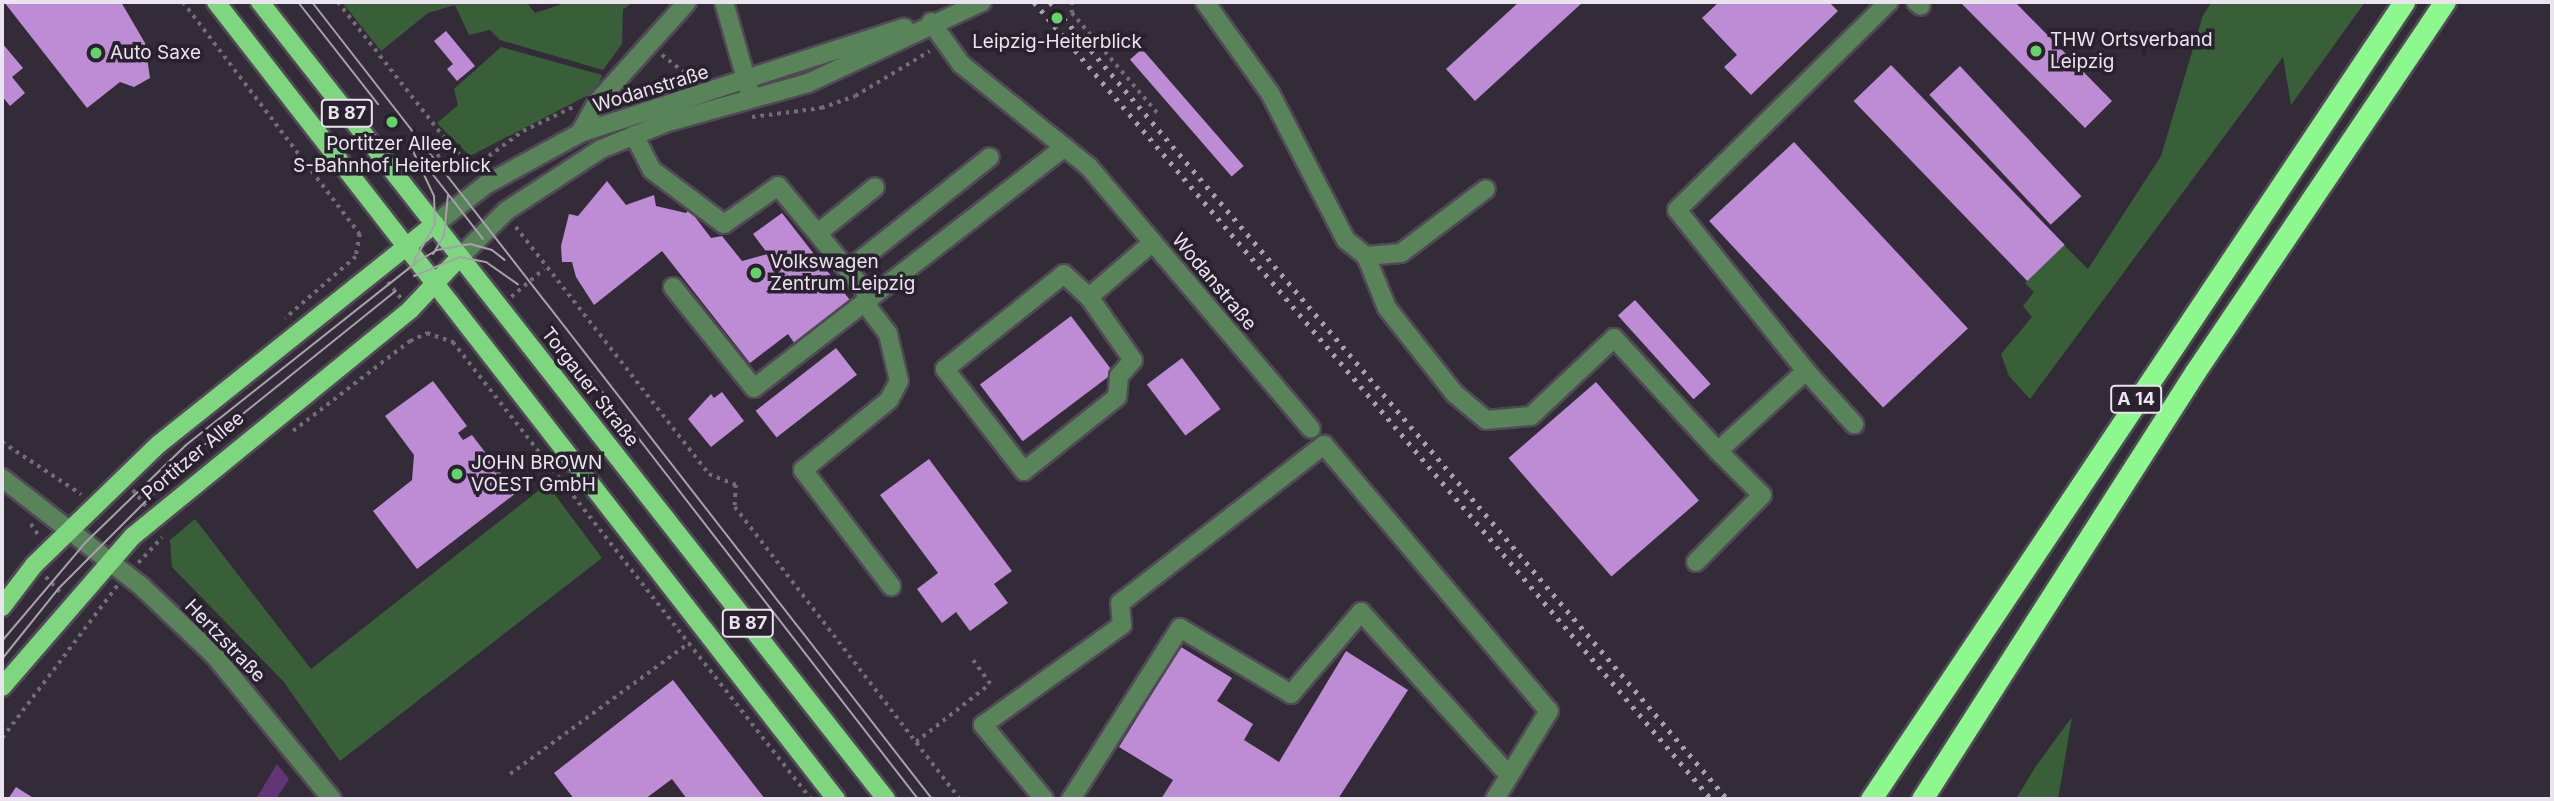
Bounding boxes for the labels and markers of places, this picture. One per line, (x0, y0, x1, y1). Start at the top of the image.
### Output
marker: Leipzig-Heiterblick (1047, 8, 1067, 28)
place label: THW Ortsverband Leipzig (2050, 29, 2213, 73)
place label: Leipzig-Heiterblick (972, 31, 1142, 53)
place label: Auto Saxe (110, 42, 201, 64)
marker: THW Ortsverband Leipzig (2028, 43, 2044, 59)
marker: Auto Saxe (88, 45, 104, 61)
marker: Portitzer Allee, S-Bahnhof Heiterblick (384, 114, 400, 130)
place label: Portitzer Allee, S-Bahnhof Heiterblick (293, 133, 491, 177)
place label: Volkswagen Zentrum Leipzig (770, 251, 915, 295)
marker: Volkswagen Zentrum Leipzig (748, 265, 764, 281)
place label: JOHN BROWN VOEST GmbH (471, 452, 602, 496)
marker: JOHN BROWN VOEST GmbH (449, 466, 465, 482)

